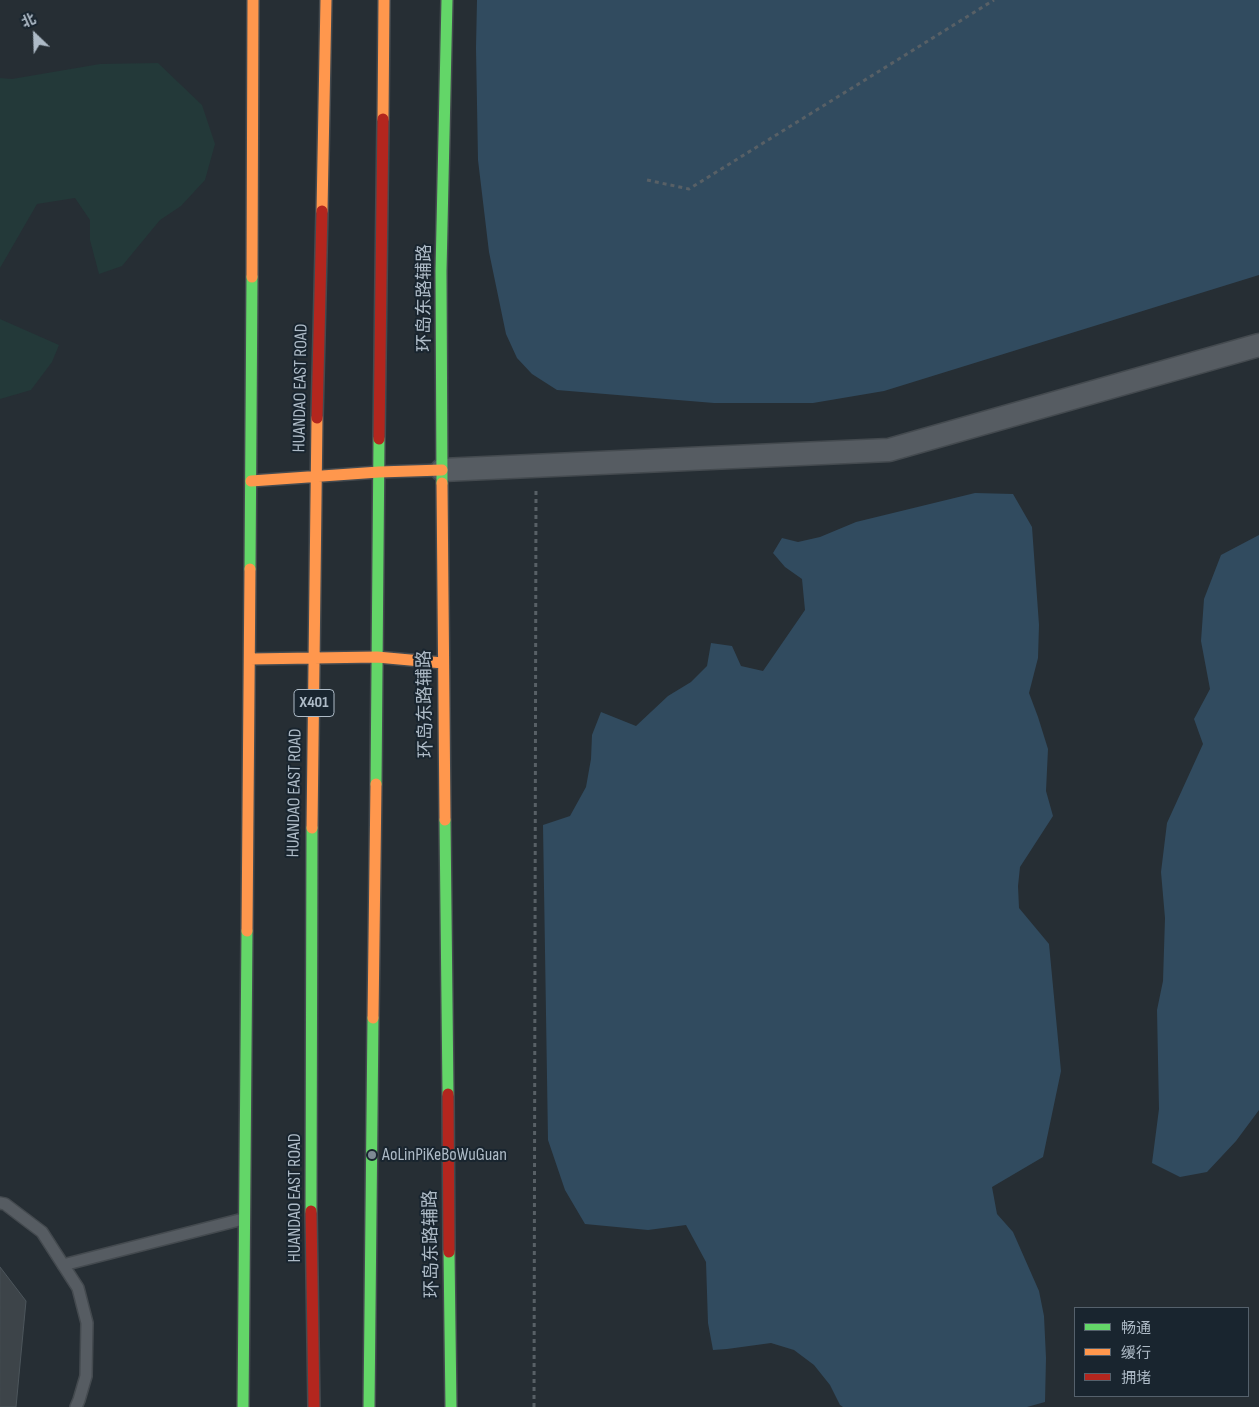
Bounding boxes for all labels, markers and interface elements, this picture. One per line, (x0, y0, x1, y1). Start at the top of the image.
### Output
north arrow (10, 10, 60, 60)
text: 北 (19, 10, 39, 31)
street label: 环岛东路辅路 (414, 244, 436, 352)
street label: HUANDAO EAST ROAD (289, 323, 313, 453)
street label: 环岛东路辅路 (414, 650, 438, 758)
road number: X401 (294, 690, 334, 716)
street label: HUANDAO EAST ROAD (283, 728, 307, 858)
street label: HUANDAO EAST ROAD (284, 1134, 306, 1262)
place label: AoLinPiKeBoWuGuan (382, 1144, 507, 1166)
marker: AoLinPiKeBoWuGuan (366, 1149, 378, 1161)
street label: 环岛东路辅路 (420, 1190, 444, 1298)
legend (1074, 1307, 1249, 1397)
text: 畅通 (1121, 1319, 1151, 1338)
text: 缓行 (1121, 1344, 1151, 1363)
text: 拥堵 (1121, 1369, 1151, 1388)

